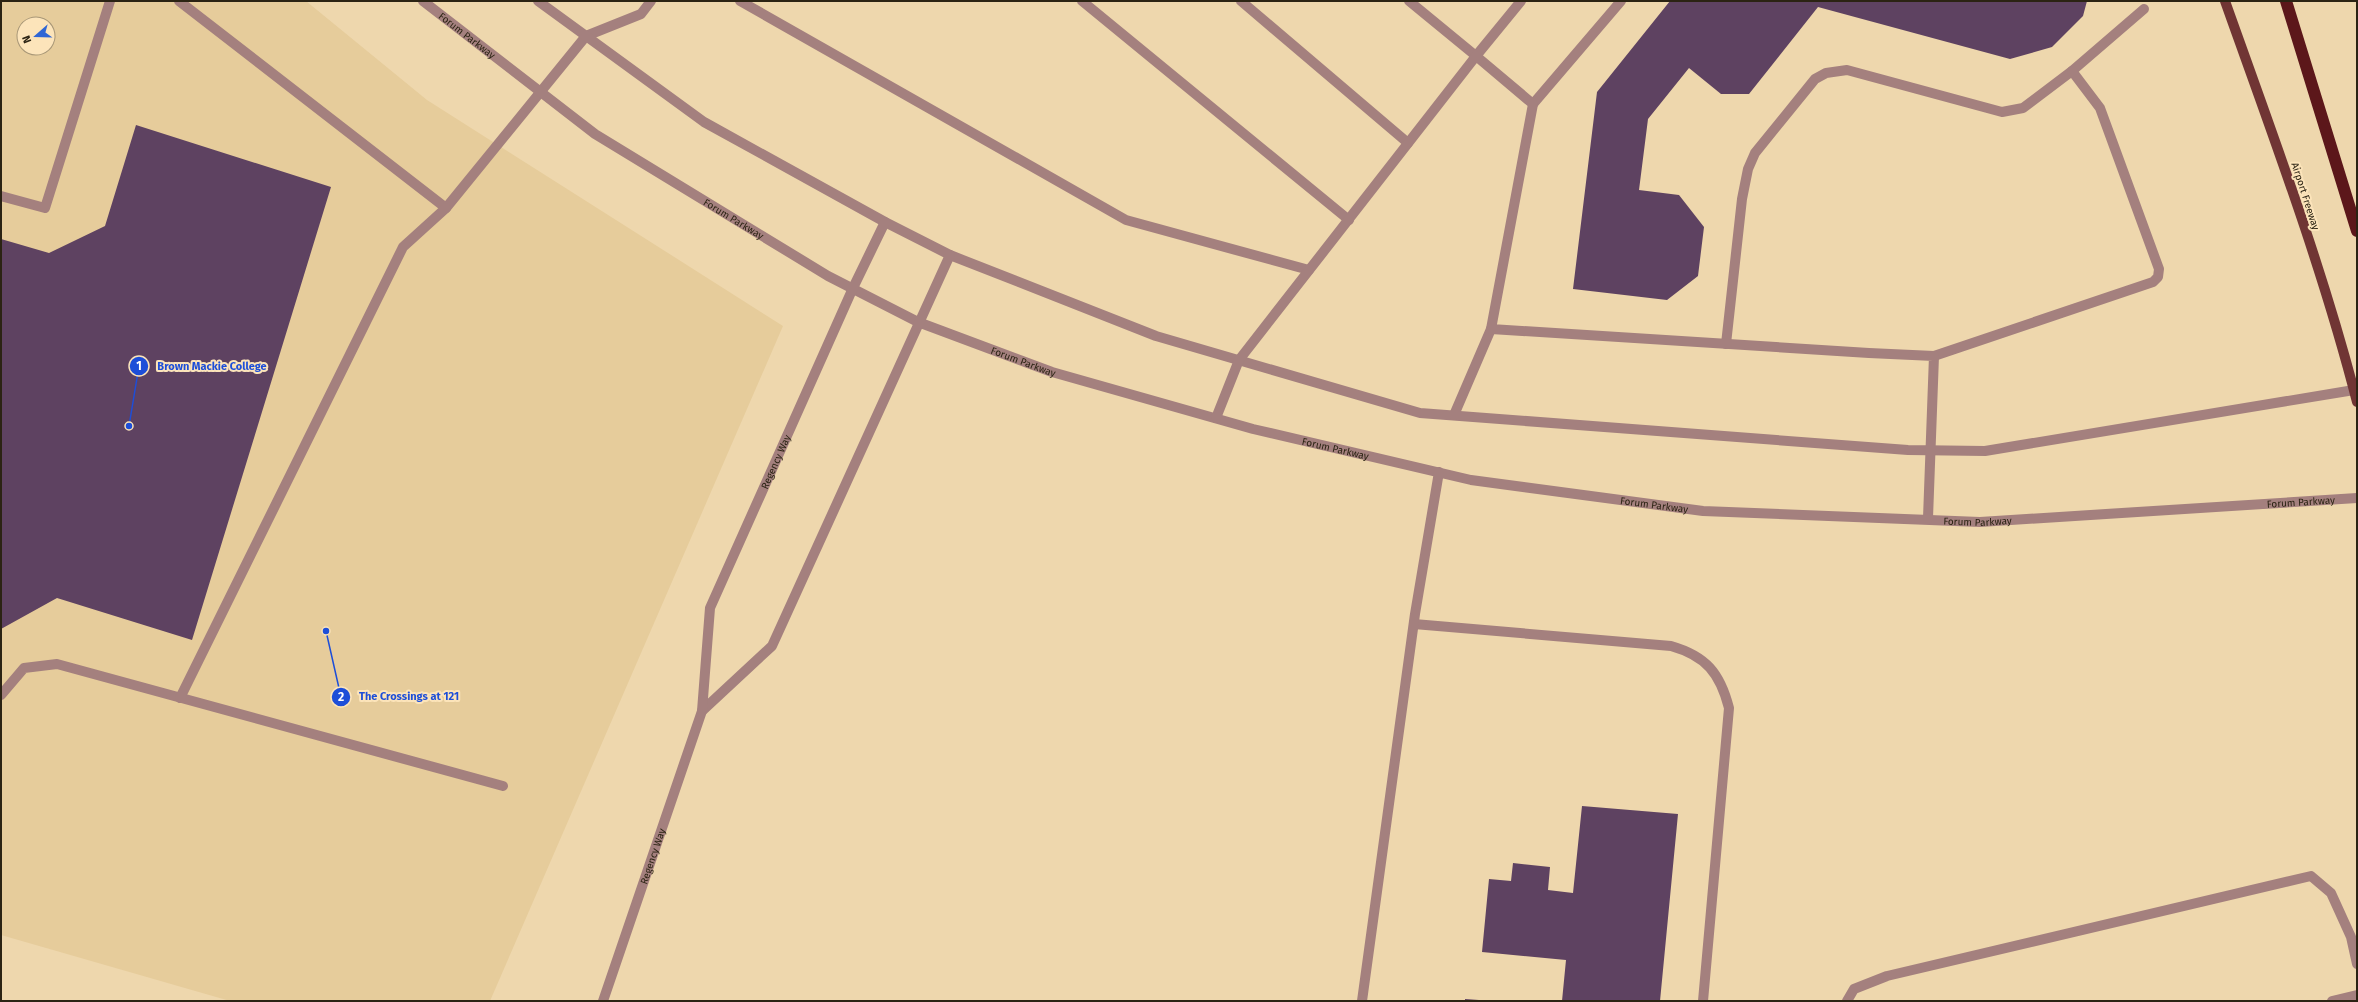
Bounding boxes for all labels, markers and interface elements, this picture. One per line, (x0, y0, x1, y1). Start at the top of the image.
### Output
street label: Forum Parkway (436, 10, 497, 62)
north arrow (16, 16, 56, 56)
text: N (20, 34, 34, 45)
street label: Airport Freeway (2288, 161, 2322, 232)
street label: Forum Parkway (701, 197, 766, 242)
street label: Forum Parkway (989, 345, 1057, 380)
callout: Brown Mackie College (129, 354, 274, 377)
text: 1 (136, 359, 142, 373)
text: Brown Mackie College (157, 360, 267, 373)
street label: Regency Way (759, 433, 794, 491)
street label: Forum Parkway (1301, 436, 1370, 463)
street label: Forum Parkway (2266, 494, 2336, 511)
street label: Forum Parkway (1619, 495, 1689, 516)
street label: Forum Parkway (1943, 515, 2012, 529)
callout: The Crossings at 121 (331, 685, 467, 708)
text: 2 (338, 690, 344, 704)
text: The Crossings at 121 (359, 690, 459, 703)
street label: Regency Way (638, 827, 668, 886)

